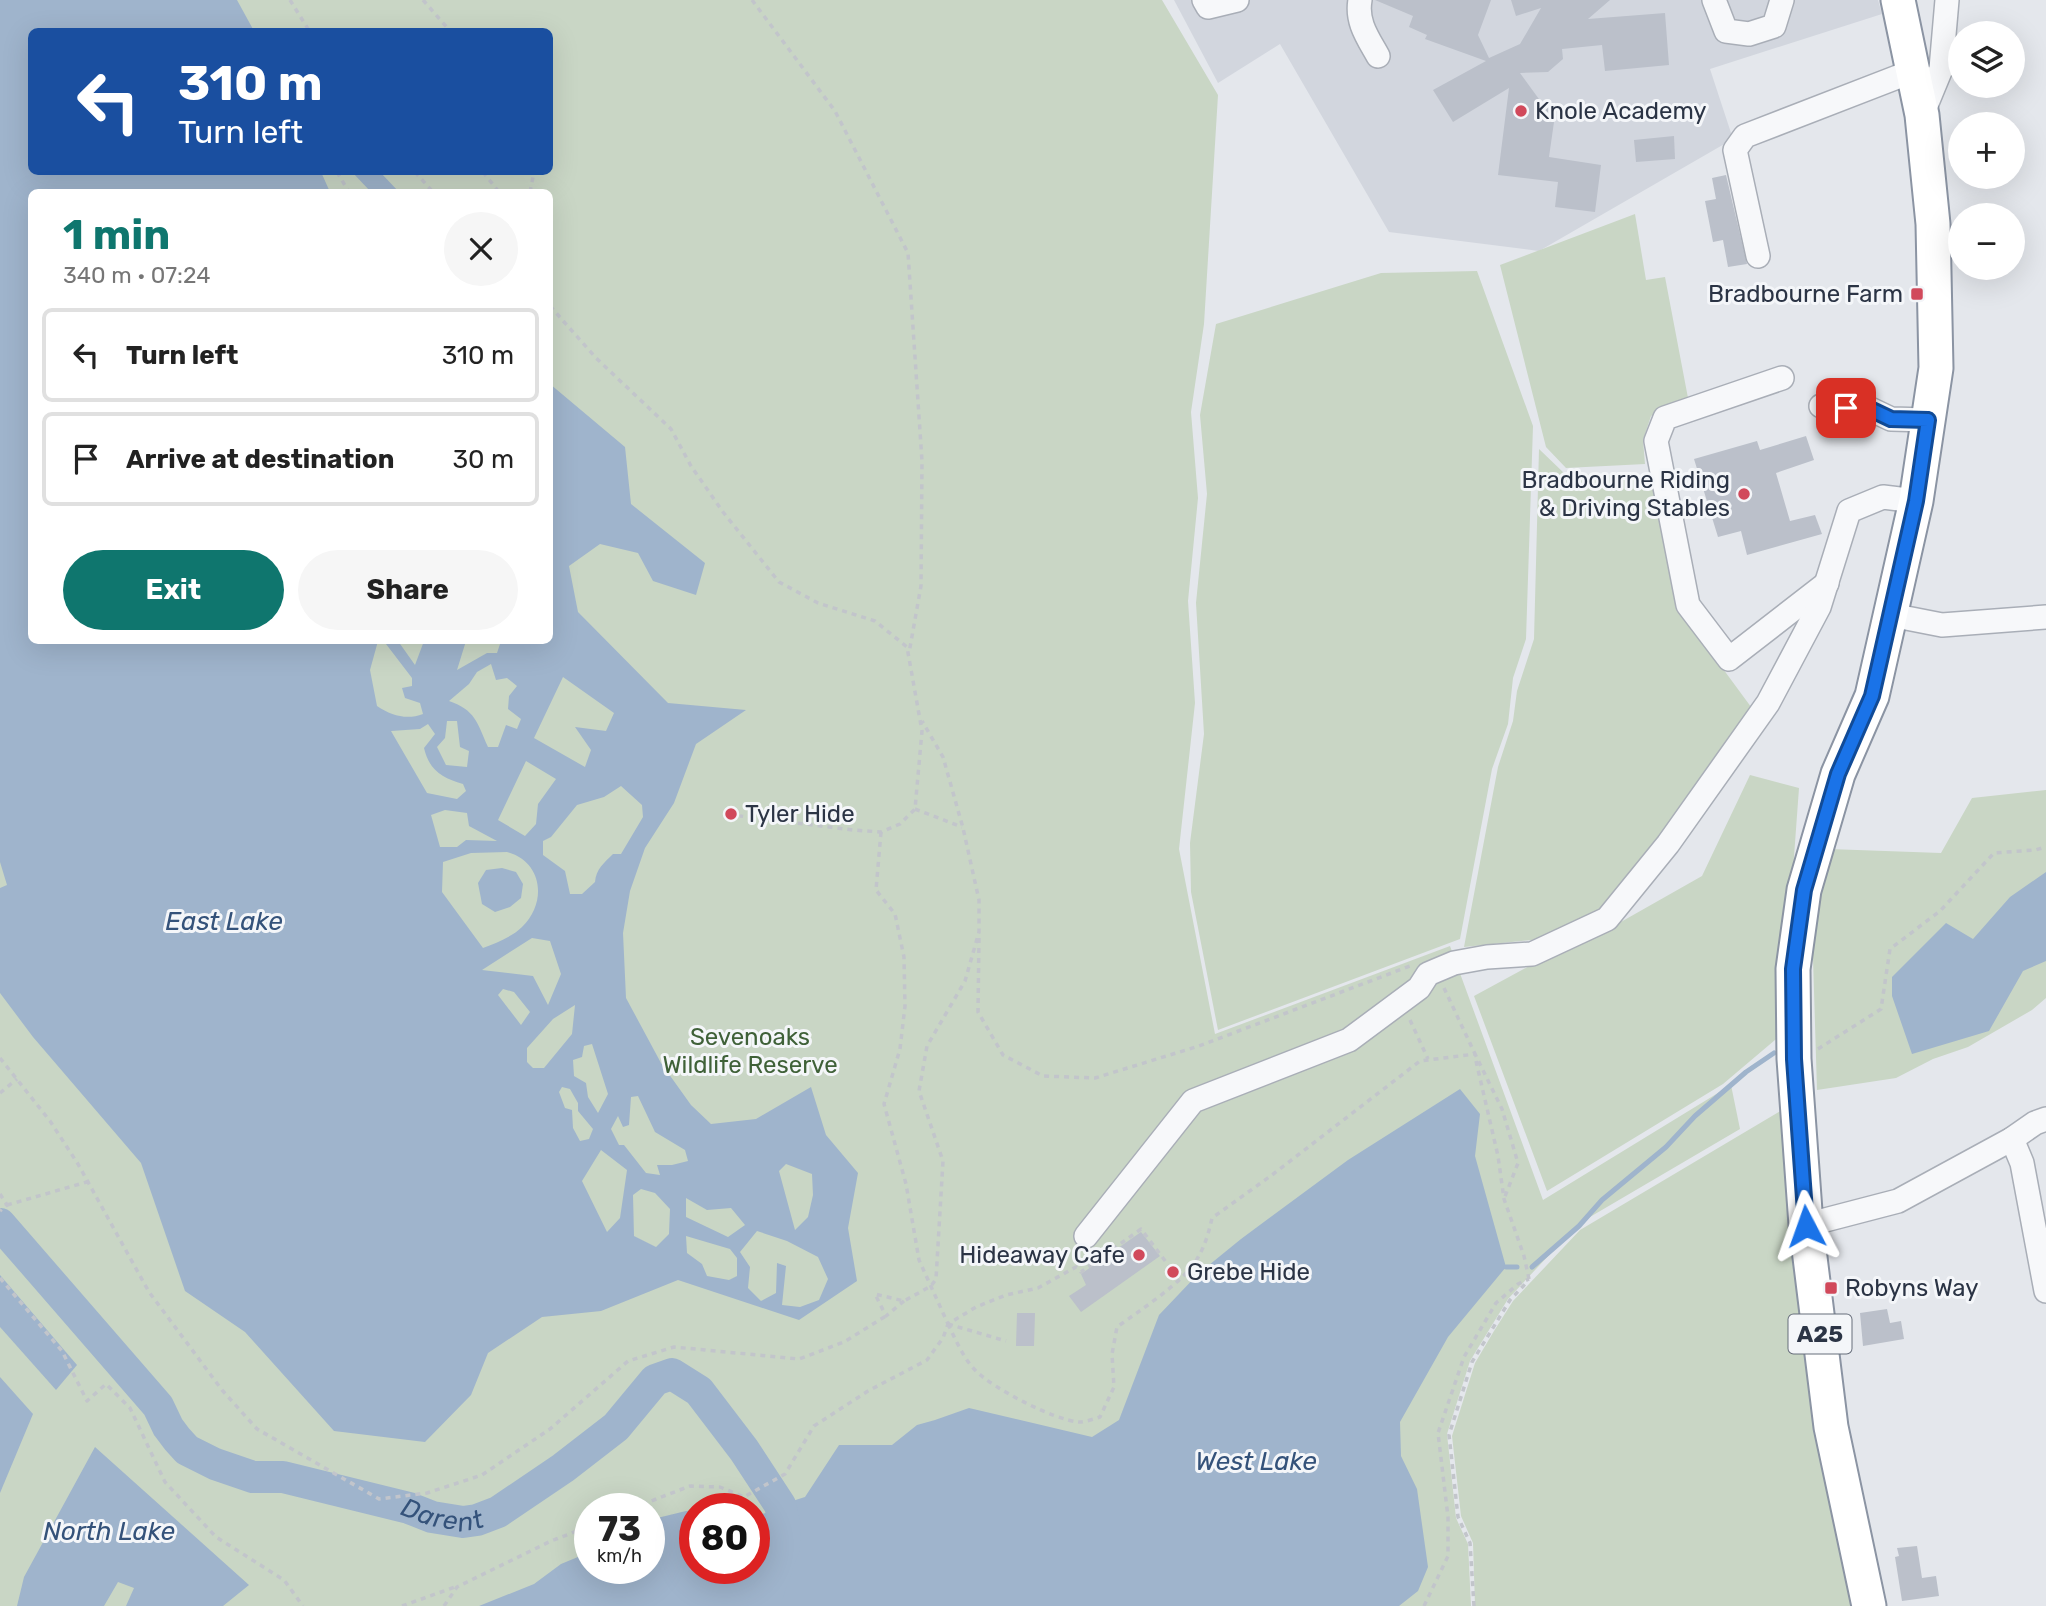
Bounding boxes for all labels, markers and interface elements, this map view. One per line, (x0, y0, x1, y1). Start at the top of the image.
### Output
map controls (1948, 21, 2025, 280)
button: layers (1948, 21, 2025, 98)
text: 310 m (178, 54, 323, 112)
icon: left (63, 56, 154, 147)
place label: Knole Academy (1535, 97, 1707, 125)
marker: Knole Academy (1513, 103, 1529, 119)
button: + (1948, 112, 2025, 189)
text: Turn left (178, 113, 303, 151)
button: − (1948, 203, 2025, 280)
text: 1 min (63, 210, 170, 260)
button: close (444, 212, 518, 286)
text: 340 m · 07:24 (63, 261, 211, 289)
place label: Bradbourne Farm (1708, 280, 1903, 308)
marker: Bradbourne Farm (1909, 286, 1925, 302)
icon: left (67, 336, 105, 374)
text: Turn left (126, 340, 238, 371)
text: 310 m (442, 340, 514, 371)
pin (1816, 378, 1876, 438)
icon: arrive (1827, 389, 1865, 427)
icon: arrive (67, 440, 105, 478)
text: Arrive at destination (126, 444, 394, 475)
text: 30 m (452, 444, 514, 475)
place label: Bradbourne Riding & Driving Stables (1522, 466, 1730, 522)
marker: Bradbourne Riding & Driving Stables (1736, 486, 1752, 502)
button: Exit (63, 550, 284, 630)
button: Share (298, 550, 518, 630)
place label: Tyler Hide (745, 800, 855, 828)
marker: Tyler Hide (723, 806, 739, 822)
water label: East Lake (165, 906, 283, 937)
park label: Sevenoaks Wildlife Reserve (662, 1023, 838, 1079)
position arrow (1769, 1189, 1843, 1263)
place label: Hideaway Cafe (959, 1241, 1125, 1269)
marker: Hideaway Cafe (1131, 1247, 1147, 1263)
place label: Grebe Hide (1187, 1258, 1310, 1286)
marker: Grebe Hide (1165, 1264, 1181, 1280)
place label: Robyns Way (1845, 1274, 1979, 1302)
marker: Robyns Way (1823, 1280, 1839, 1296)
road number: A25 (1788, 1315, 1852, 1354)
water label: West Lake (1195, 1446, 1317, 1477)
water label: Darent (397, 1491, 489, 1538)
speed limit sign: 80 (679, 1493, 770, 1584)
text: 73 (598, 1508, 641, 1550)
water label: North Lake (43, 1516, 176, 1547)
text: km/h (597, 1545, 642, 1567)

